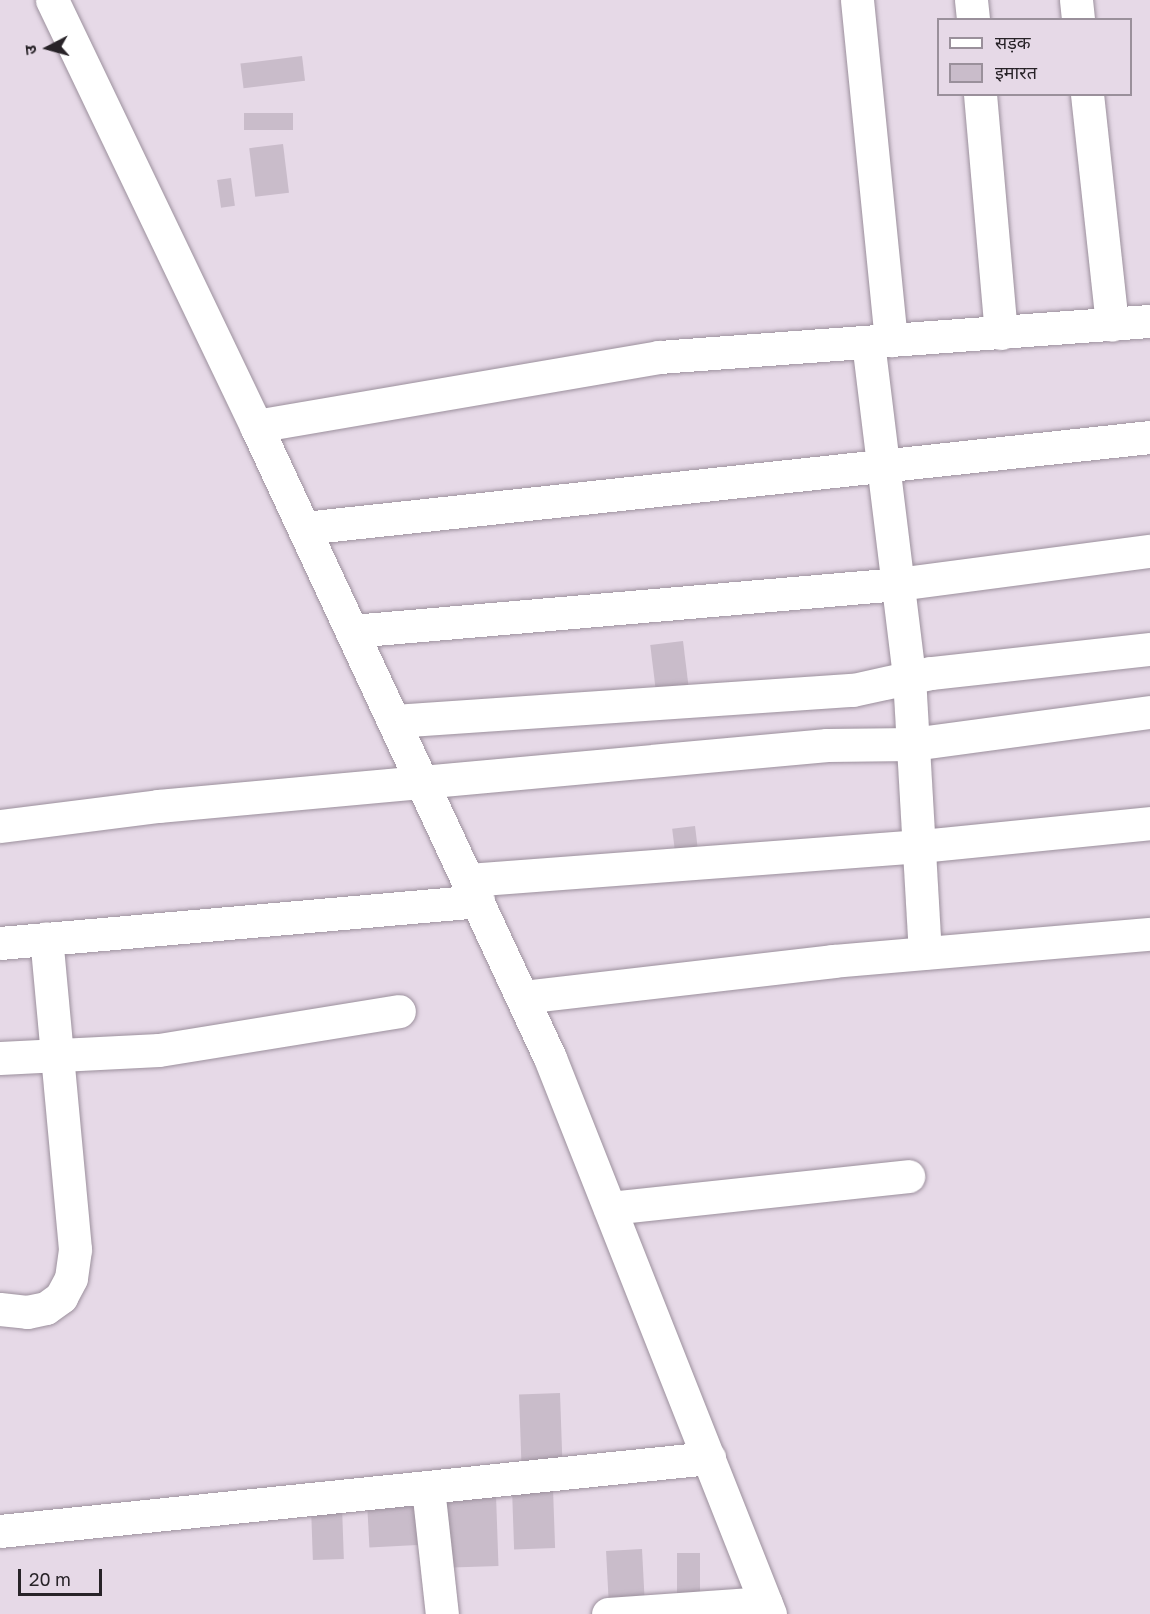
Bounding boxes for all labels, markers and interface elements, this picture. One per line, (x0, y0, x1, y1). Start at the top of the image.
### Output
north arrow (18, 18, 78, 78)
legend (937, 18, 1132, 96)
text: सड़क (995, 31, 1031, 53)
text: उ (20, 44, 41, 56)
text: इमारत (995, 61, 1037, 83)
scale bar (21, 1557, 105, 1595)
text: 20 m (29, 1568, 71, 1590)

